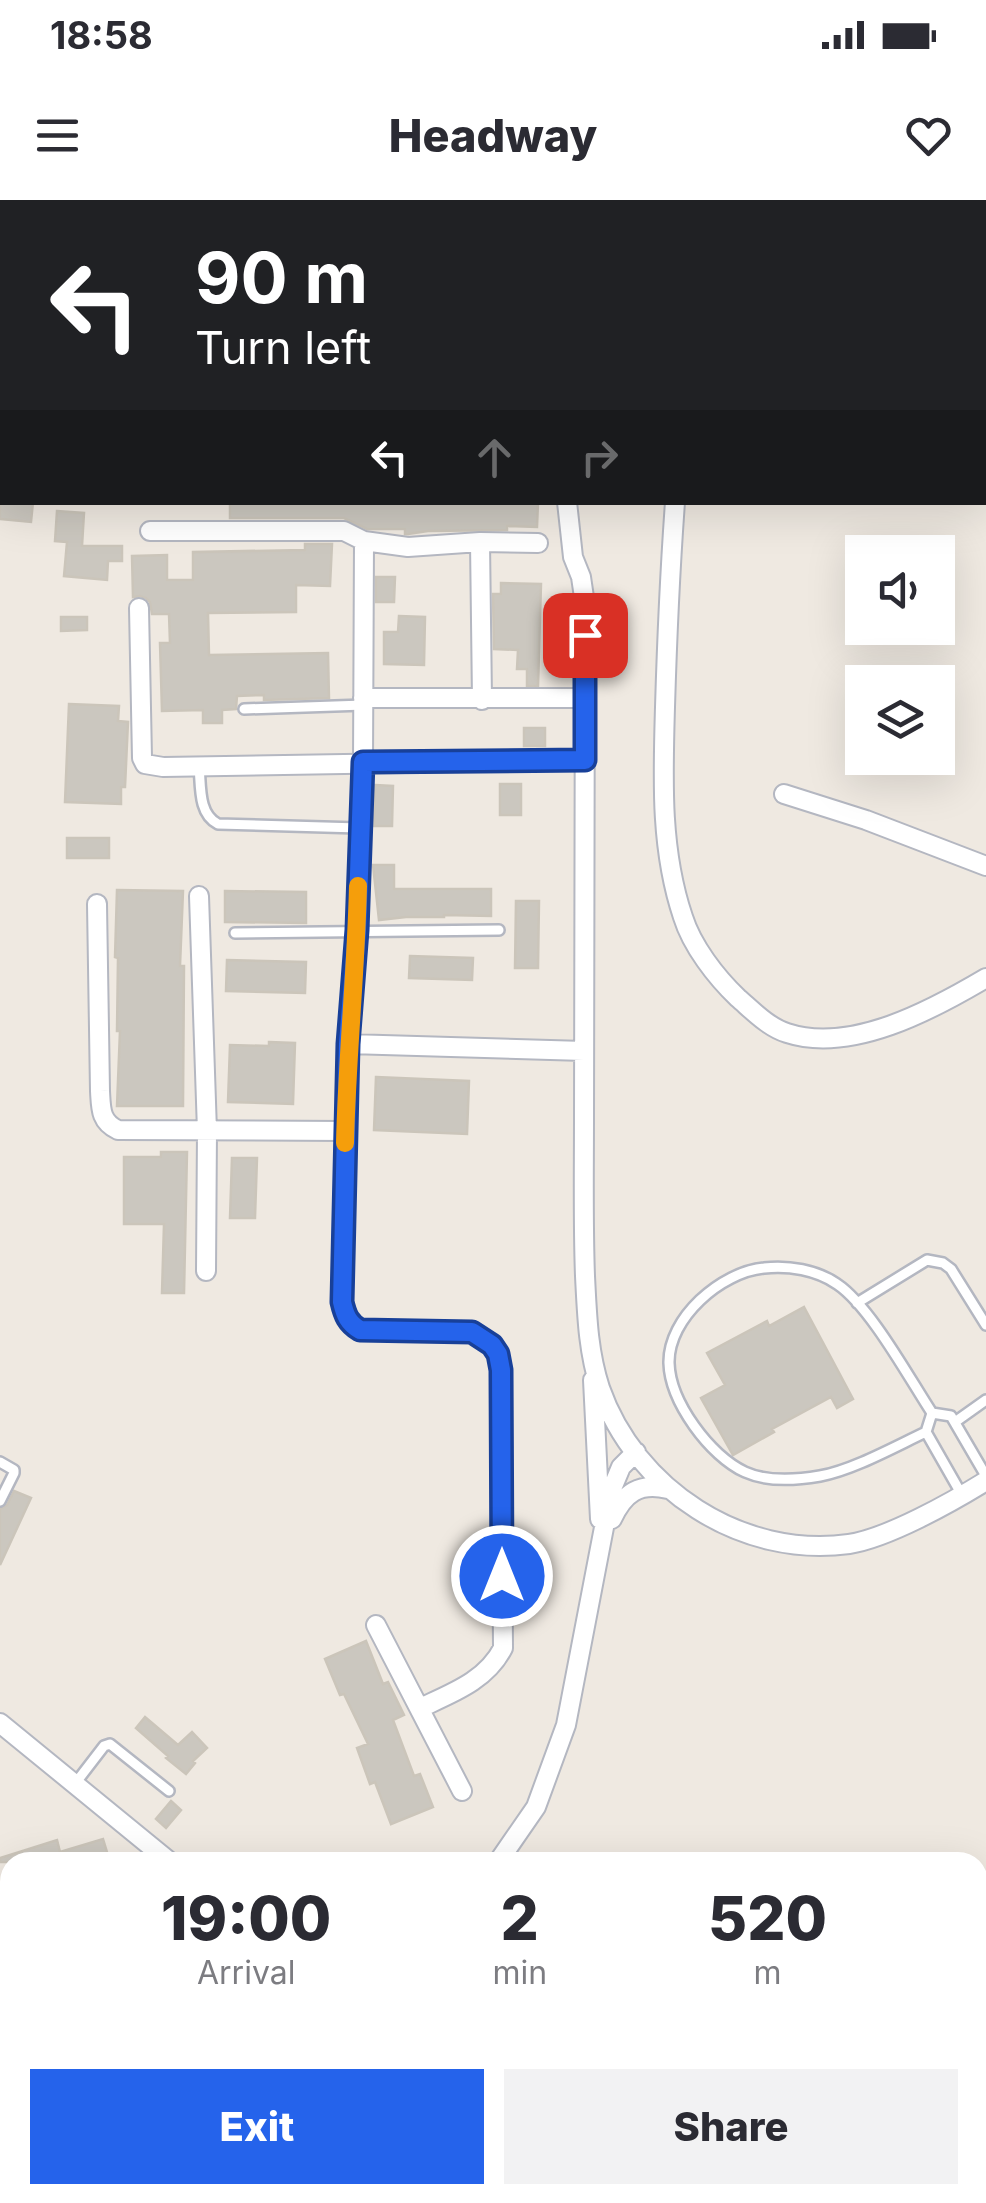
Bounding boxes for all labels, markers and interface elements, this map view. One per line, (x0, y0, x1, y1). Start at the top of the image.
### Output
text: 18:58 (50, 12, 153, 58)
icon: menu (30, 108, 85, 163)
text: Headway (389, 108, 597, 163)
icon: heart (901, 108, 956, 163)
text: 90 m (195, 235, 368, 320)
icon: left (30, 240, 160, 370)
text: Turn left (195, 320, 371, 375)
icon: left (362, 430, 417, 485)
icon: ahead (467, 430, 522, 485)
icon: right (572, 430, 627, 485)
map controls (845, 535, 955, 775)
button: sound (845, 535, 955, 645)
pin (543, 593, 628, 678)
icon: arrive (558, 608, 613, 663)
button: layers (845, 665, 955, 775)
position arrow (450, 1524, 554, 1628)
text: 19:00 (161, 1882, 331, 1954)
text: 2 (501, 1882, 539, 1954)
text: 520 (708, 1882, 827, 1954)
text: Arrival (197, 1953, 295, 1992)
text: min (492, 1953, 547, 1992)
text: m (753, 1953, 782, 1992)
button: Exit (30, 2069, 484, 2184)
button: Share (504, 2069, 958, 2184)

